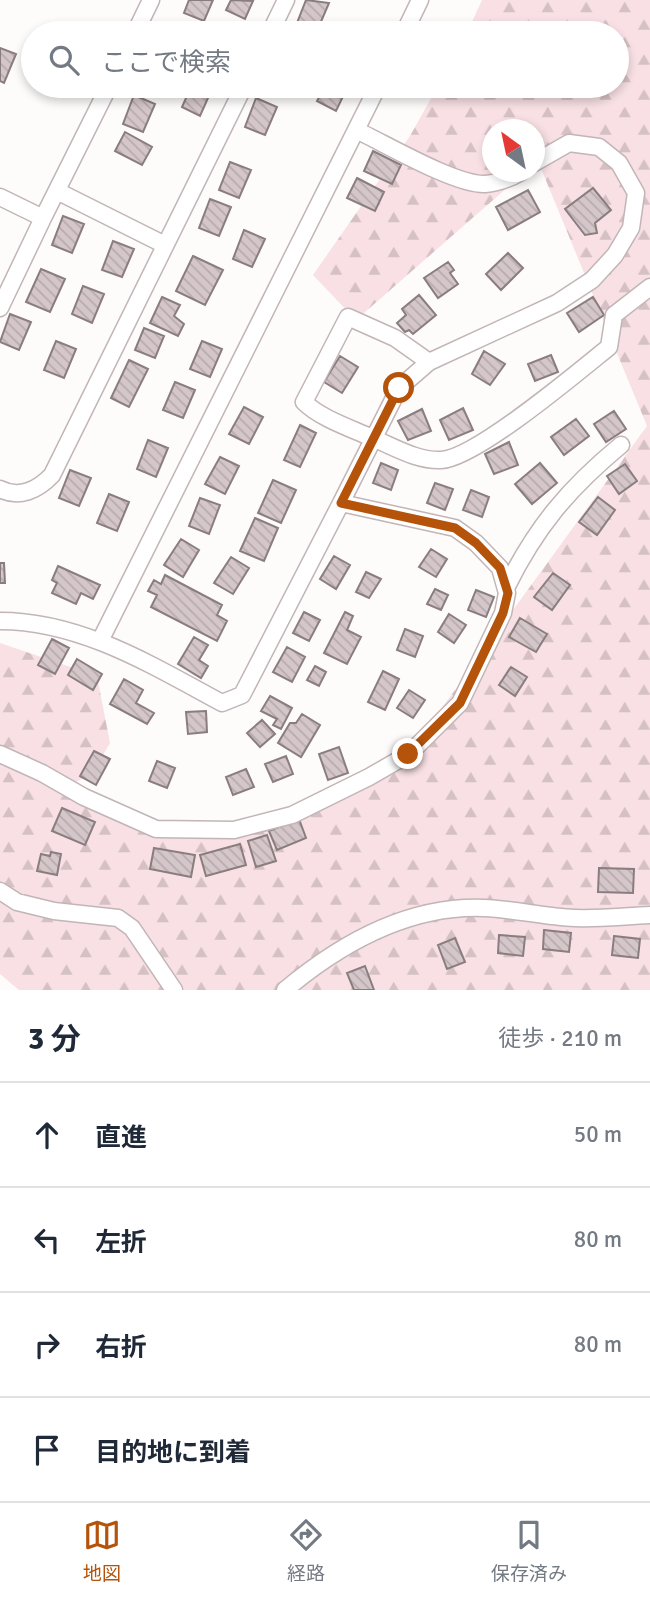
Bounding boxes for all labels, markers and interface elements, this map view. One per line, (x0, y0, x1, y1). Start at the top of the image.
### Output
search box (21, 21, 629, 98)
icon: search (45, 41, 83, 79)
text: ここで検索 (101, 47, 231, 79)
north arrow (482, 119, 545, 182)
route start (383, 372, 414, 403)
route end (392, 738, 423, 769)
text: 3 分 (28, 1021, 81, 1058)
text: 徒歩 · 210 m (498, 1024, 622, 1053)
icon: ahead (28, 1116, 66, 1154)
text: 50 m (574, 1120, 622, 1149)
text: 直進 (95, 1122, 147, 1154)
icon: left (28, 1221, 66, 1259)
text: 80 m (574, 1225, 622, 1254)
text: 左折 (95, 1227, 147, 1259)
icon: right (28, 1326, 66, 1364)
text: 80 m (574, 1330, 622, 1359)
text: 右折 (95, 1332, 147, 1364)
icon: arrive (28, 1431, 66, 1469)
text: 目的地に到着 (95, 1437, 251, 1469)
tab: 地図 (83, 1516, 121, 1586)
tab: 経路 (287, 1516, 325, 1586)
tab: 保存済み (491, 1516, 567, 1586)

